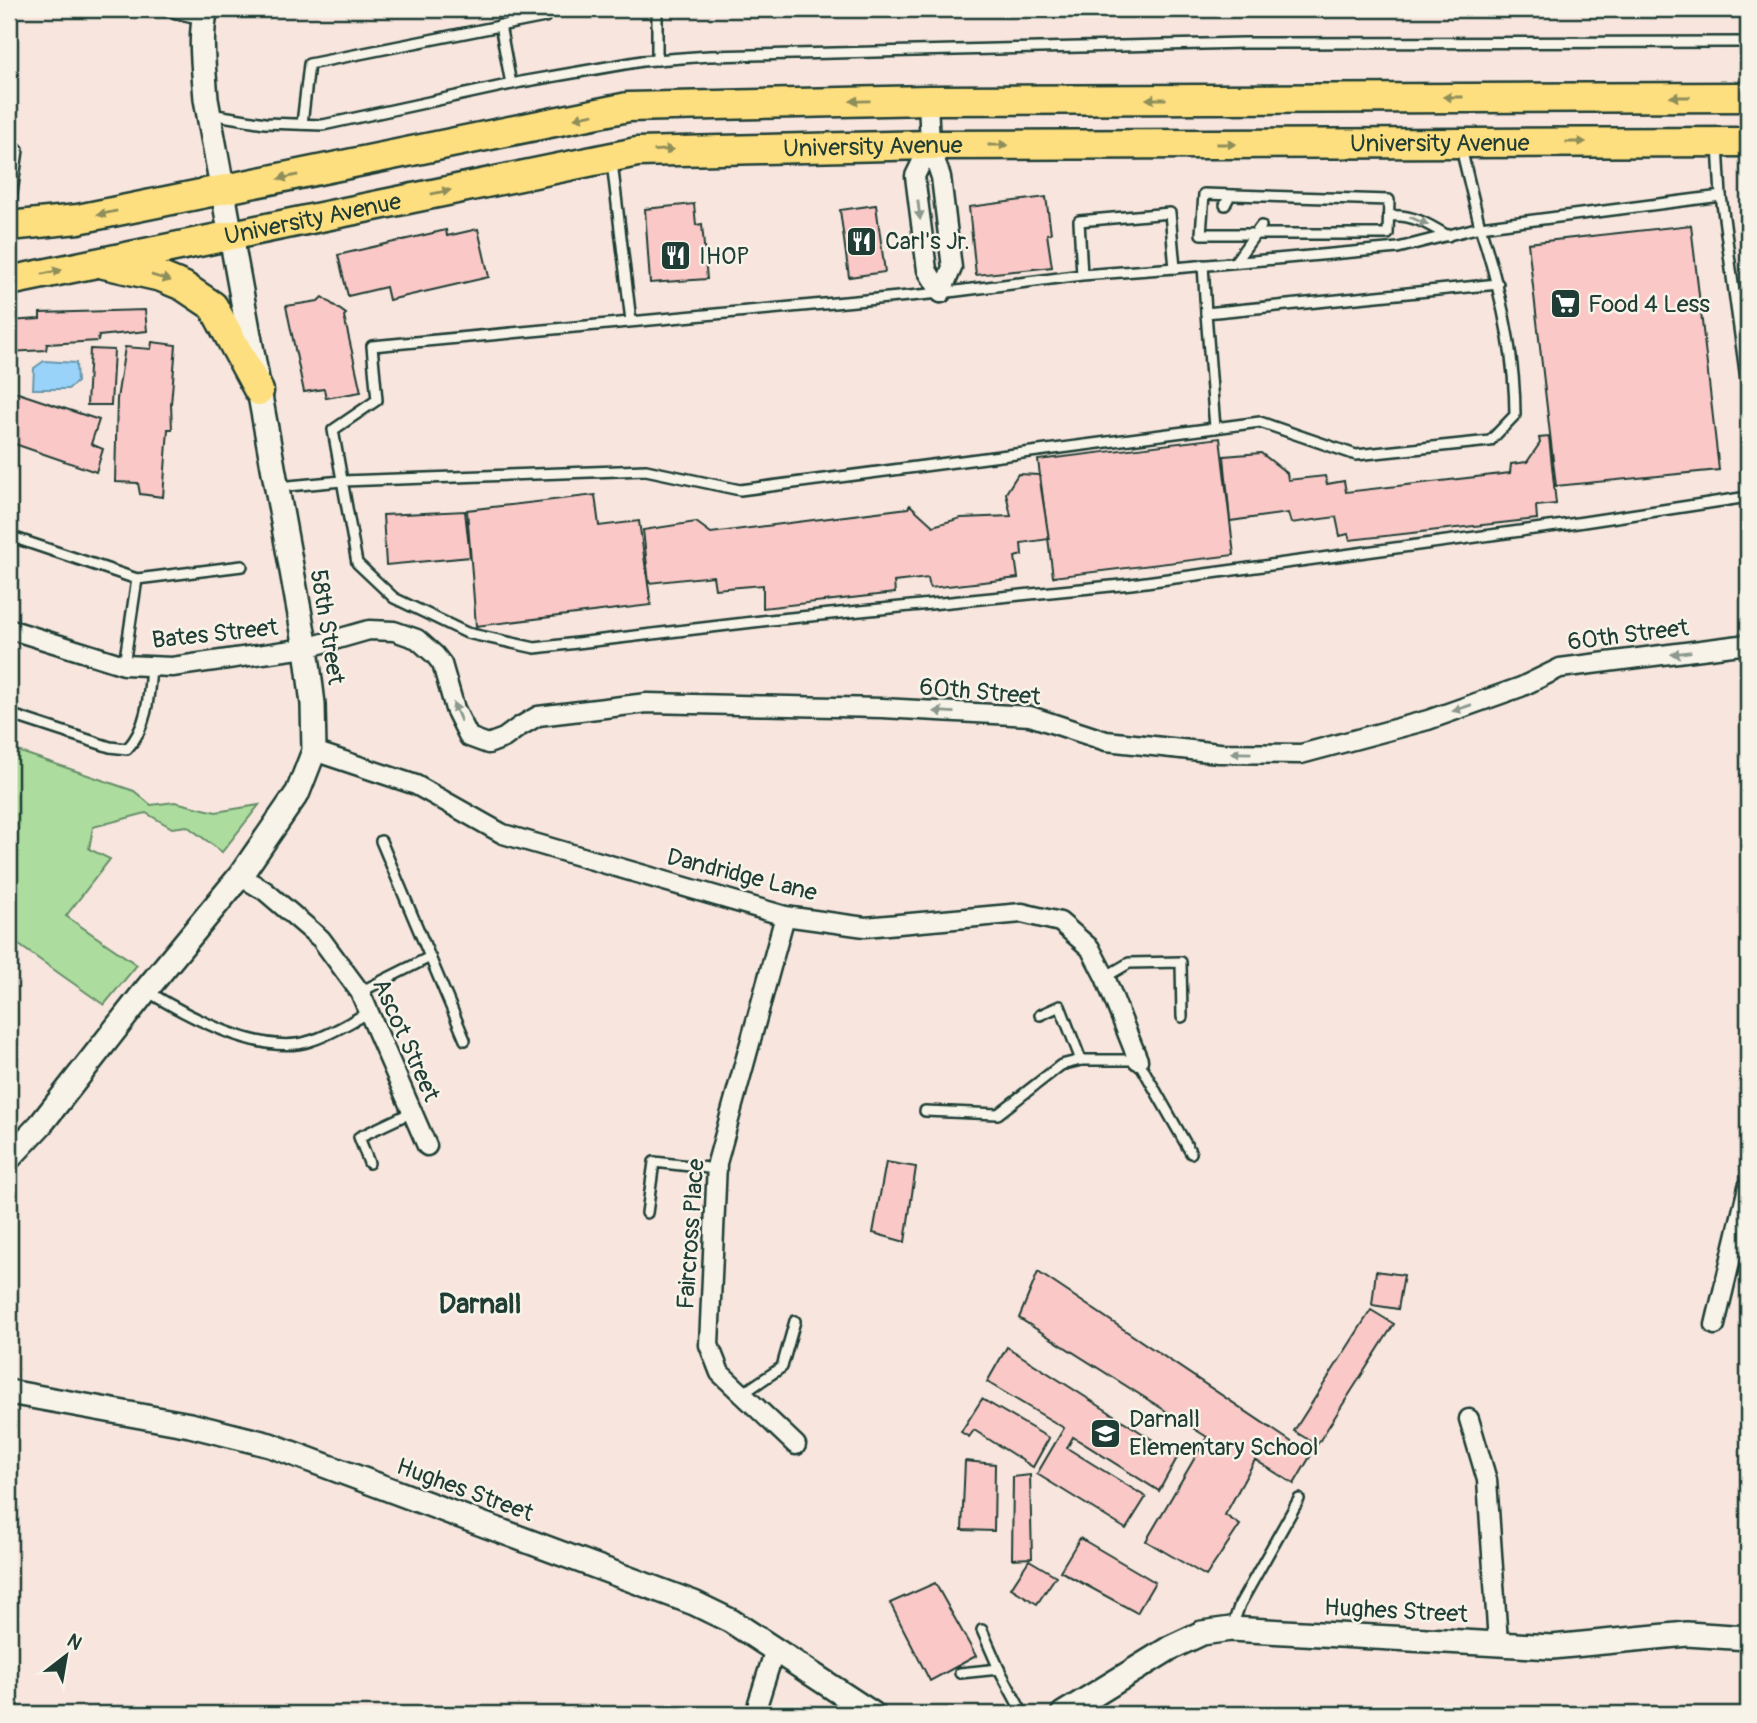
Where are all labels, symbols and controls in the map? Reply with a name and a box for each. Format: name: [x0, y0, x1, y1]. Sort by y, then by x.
one-way arrow: [1441, 91, 1463, 103]
one-way arrow: [1669, 91, 1691, 103]
one-way arrow: [1145, 93, 1167, 105]
one-way arrow: [848, 95, 870, 107]
one-way arrow: [573, 110, 595, 121]
street label: University Avenue: [1350, 128, 1530, 158]
street label: University Avenue: [783, 130, 963, 163]
one-way arrow: [1565, 136, 1587, 148]
one-way arrow: [1215, 138, 1237, 150]
one-way arrow: [987, 139, 1009, 151]
one-way arrow: [653, 145, 675, 156]
one-way arrow: [277, 172, 299, 183]
street label: University Avenue: [222, 186, 404, 251]
one-way arrow: [430, 187, 452, 198]
one-way arrow: [914, 199, 925, 221]
one-way arrow: [96, 208, 118, 219]
one-way arrow: [1409, 216, 1430, 227]
restaurant icon: Carl's Jr.: [845, 224, 879, 258]
place label: Carl's Jr.: [885, 227, 970, 256]
restaurant icon: IHOP: [659, 239, 693, 273]
place label: IHOP: [699, 242, 749, 271]
one-way arrow: [41, 267, 63, 278]
one-way arrow: [150, 273, 171, 284]
supermarket icon: Food 4 Less: [1548, 287, 1582, 321]
place label: Food 4 Less: [1588, 290, 1710, 319]
street label: 58th Street: [304, 567, 350, 687]
street label: Bates Street: [151, 613, 280, 655]
street label: 60th Street: [1566, 613, 1690, 657]
one-way arrow: [1669, 647, 1691, 658]
street label: 60th Street: [918, 672, 1042, 712]
one-way arrow: [451, 702, 463, 722]
one-way arrow: [1451, 703, 1472, 714]
one-way arrow: [933, 706, 955, 717]
one-way arrow: [1230, 747, 1252, 759]
street label: Dandridge Lane: [664, 842, 820, 908]
street label: Ascot Street: [366, 974, 446, 1106]
street label: Faircross Place: [671, 1158, 711, 1310]
district label: Darnall: [439, 1287, 521, 1322]
place label: Darnall Elementary School: [1129, 1405, 1319, 1462]
school or university icon: Darnall Elementary School: [1089, 1416, 1123, 1450]
street label: Hughes Street: [393, 1452, 538, 1528]
street label: Hughes Street: [1323, 1593, 1469, 1629]
north arrow: [32, 1622, 102, 1692]
text: N: [63, 1629, 86, 1656]

